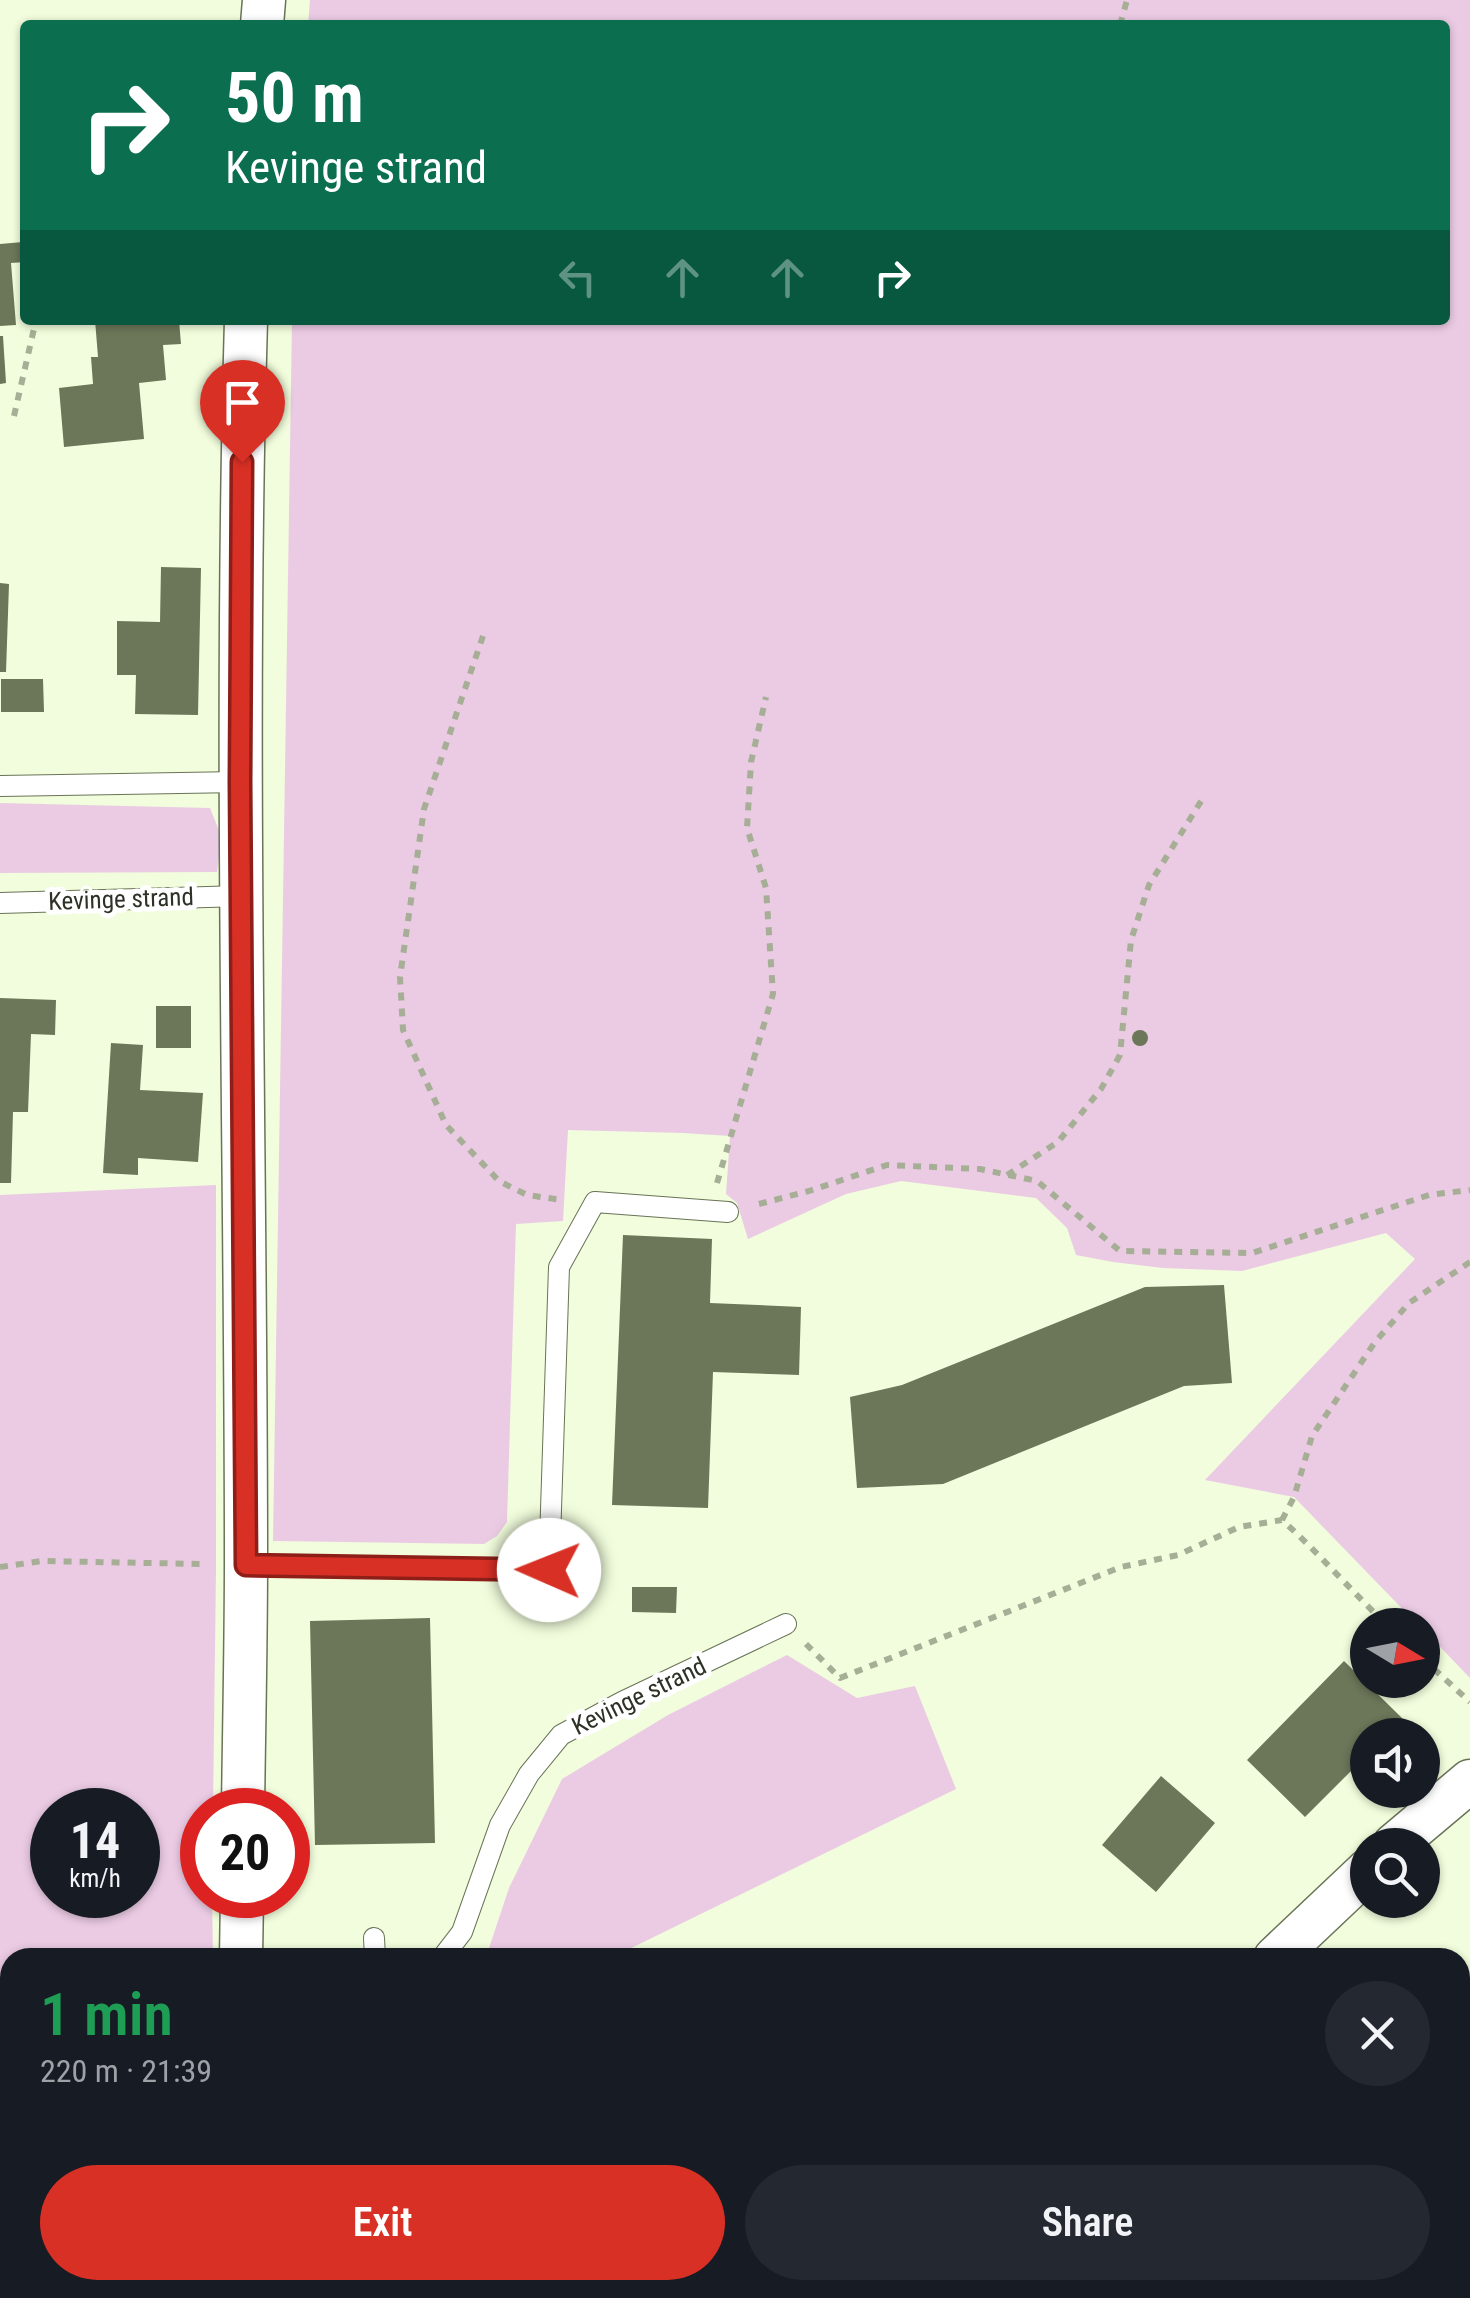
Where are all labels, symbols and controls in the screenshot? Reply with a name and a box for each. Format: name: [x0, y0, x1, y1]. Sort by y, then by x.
text: 50 m: [225, 57, 364, 139]
icon: right: [60, 60, 190, 190]
text: Kevinge strand: [225, 141, 487, 194]
icon: left: [550, 250, 605, 305]
icon: ahead: [655, 250, 710, 305]
icon: ahead: [760, 250, 815, 305]
icon: right: [865, 250, 920, 305]
pin: [200, 360, 285, 463]
icon: arrive: [215, 375, 270, 430]
street label: Kevinge strand: [48, 882, 194, 916]
position arrow: [497, 1518, 601, 1622]
north arrow: [1350, 1608, 1440, 1698]
map controls: [1350, 1608, 1440, 1918]
street label: Kevinge strand: [567, 1651, 711, 1741]
button: sound: [1350, 1718, 1440, 1808]
speed limit sign: 20: [180, 1788, 310, 1918]
text: 14: [70, 1812, 120, 1870]
button: search: [1350, 1828, 1440, 1918]
text: km/h: [69, 1864, 121, 1893]
text: 1 min: [40, 1979, 173, 2050]
button: close: [1325, 1981, 1430, 2086]
text: 220 m · 21:39: [40, 2052, 212, 2090]
button: Exit: [40, 2165, 725, 2280]
button: Share: [745, 2165, 1430, 2280]

